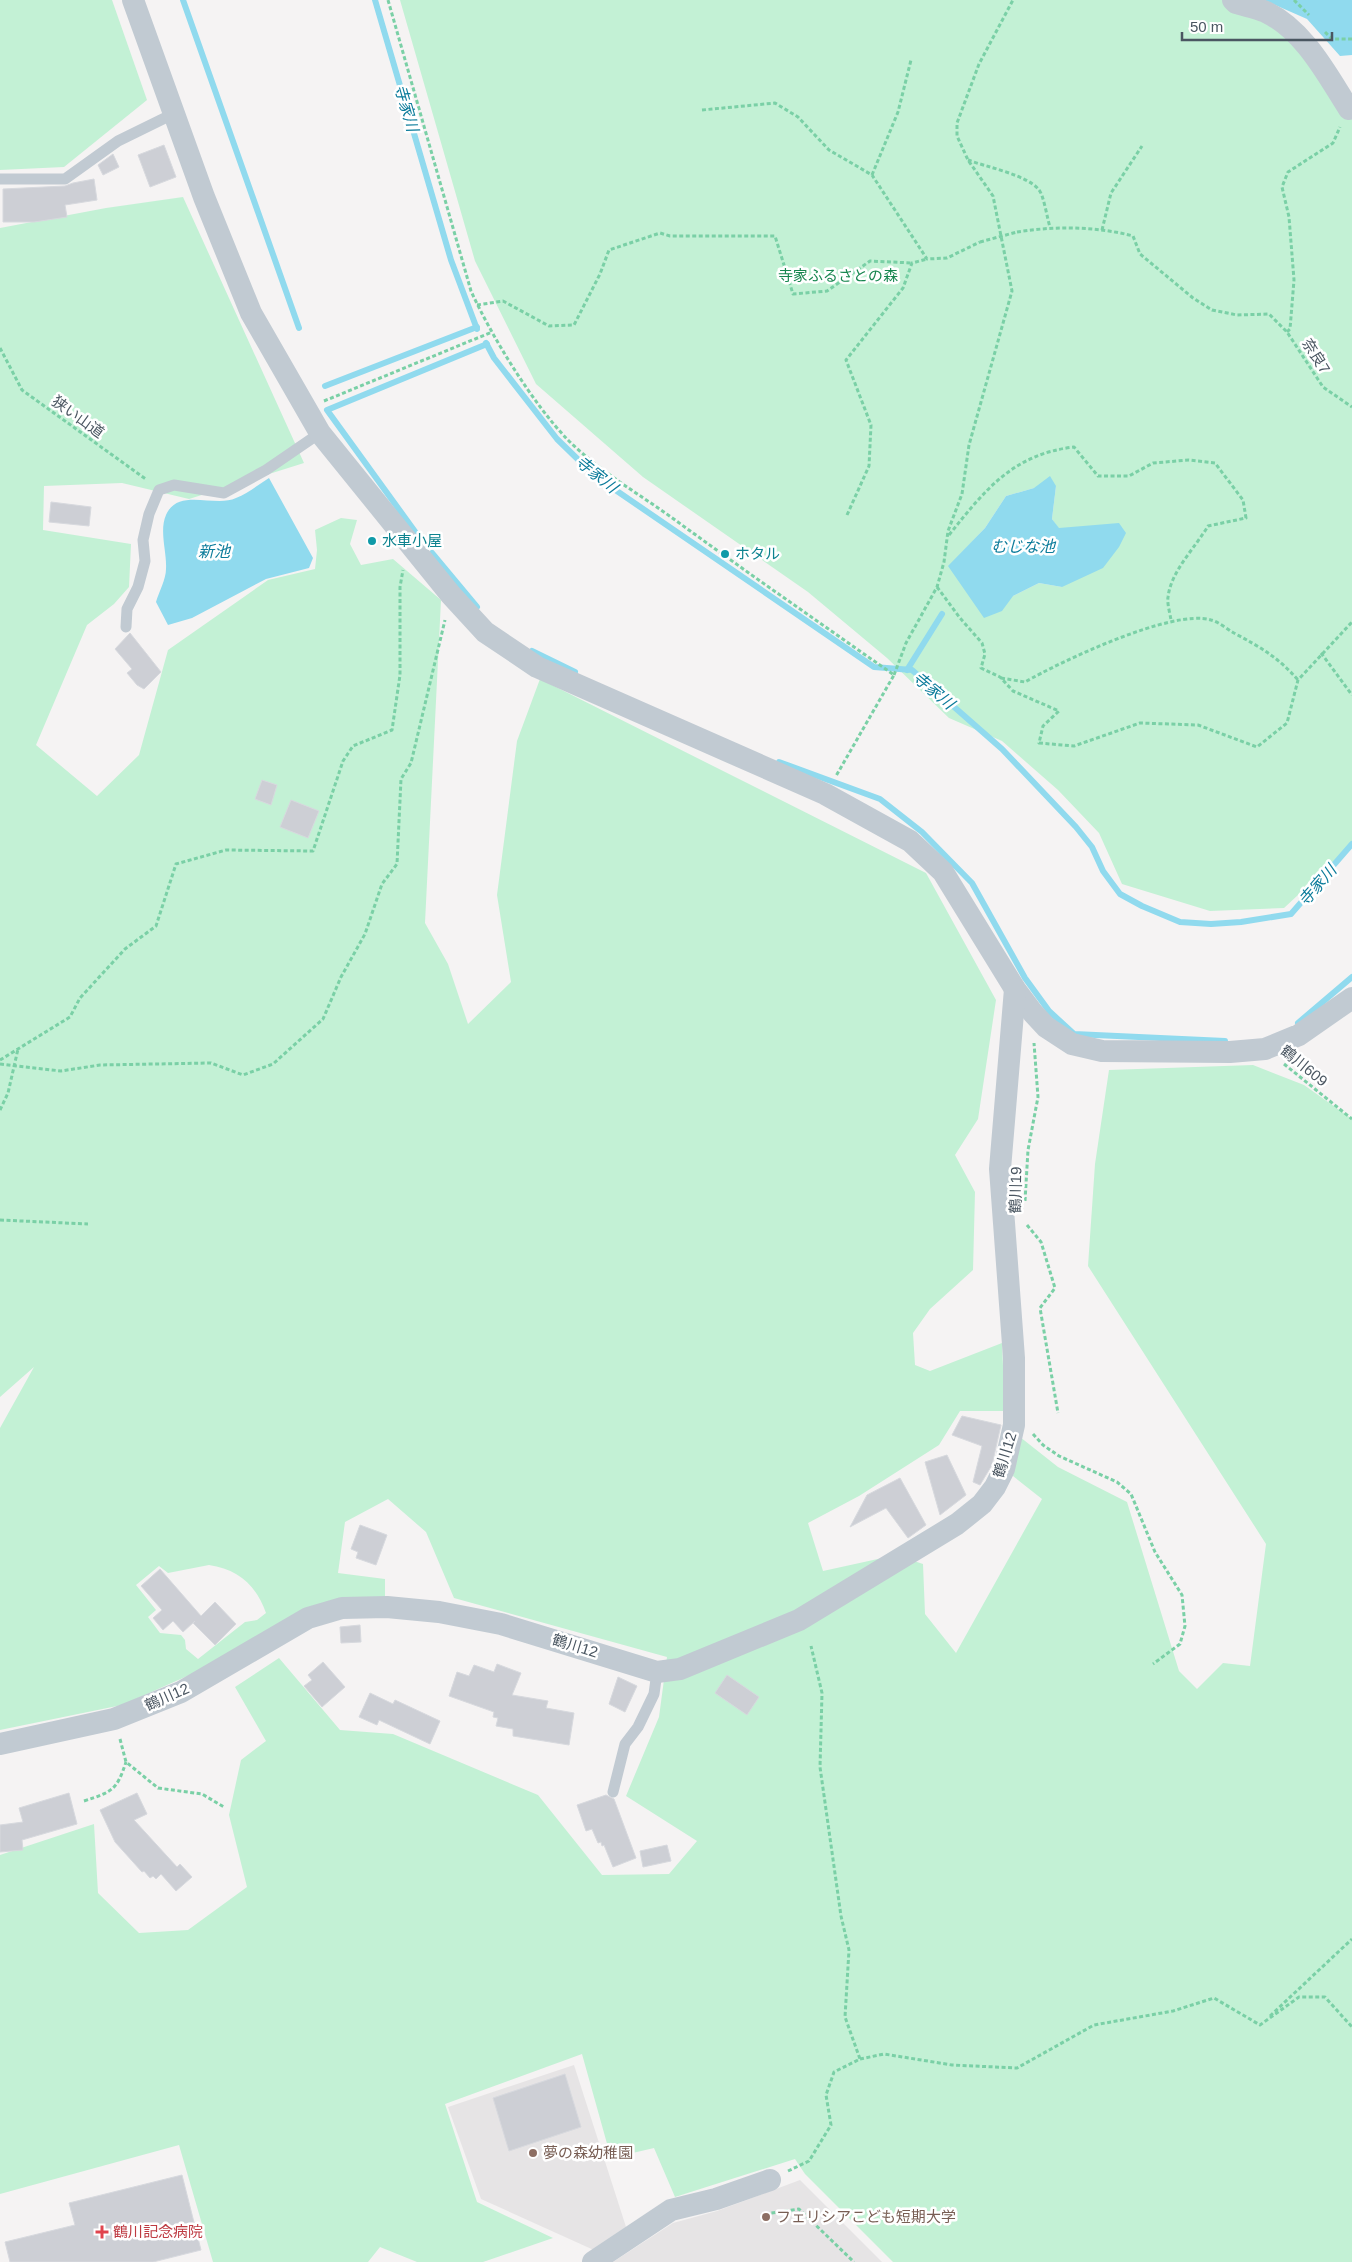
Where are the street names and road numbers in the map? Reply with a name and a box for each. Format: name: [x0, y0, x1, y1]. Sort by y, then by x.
street label: 奈良7: [1299, 335, 1334, 376]
street label: 狭い山道: [49, 392, 108, 441]
street label: 鶴川609: [1278, 1042, 1331, 1090]
street label: 鶴川19: [1007, 1167, 1024, 1213]
street label: 鶴川12: [990, 1430, 1019, 1480]
street label: 鶴川12: [550, 1631, 600, 1660]
street label: 鶴川12: [142, 1679, 192, 1714]

